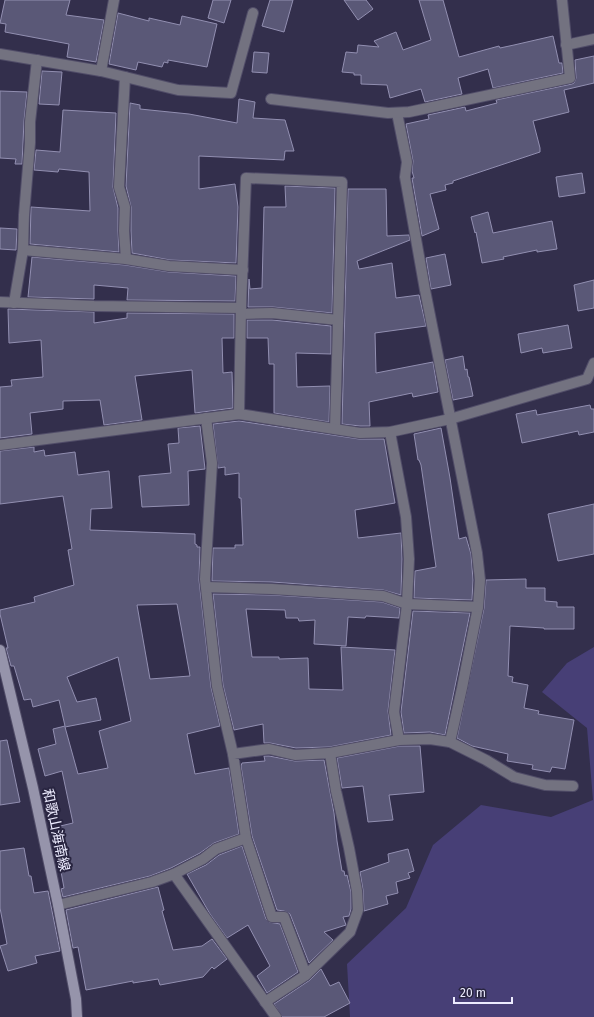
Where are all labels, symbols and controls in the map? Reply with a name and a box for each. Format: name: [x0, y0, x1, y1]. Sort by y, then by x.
street label: 和歌山海南線: [39, 787, 73, 873]
scale bar: [454, 979, 512, 1005]
text: 20 m: [460, 986, 486, 1000]

